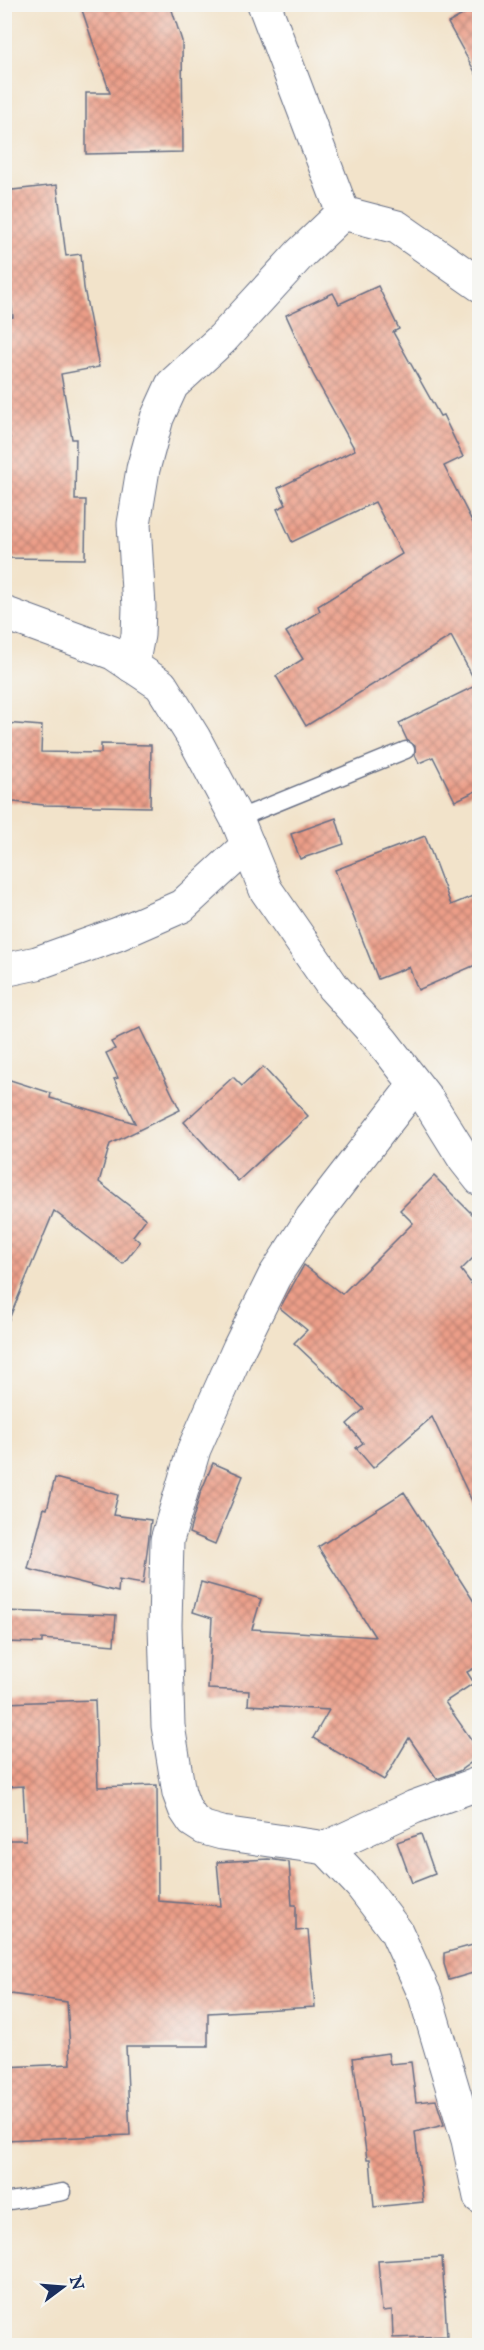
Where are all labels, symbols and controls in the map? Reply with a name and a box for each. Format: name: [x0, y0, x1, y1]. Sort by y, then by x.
north arrow: [33, 2257, 93, 2317]
text: N: [64, 2273, 87, 2293]

